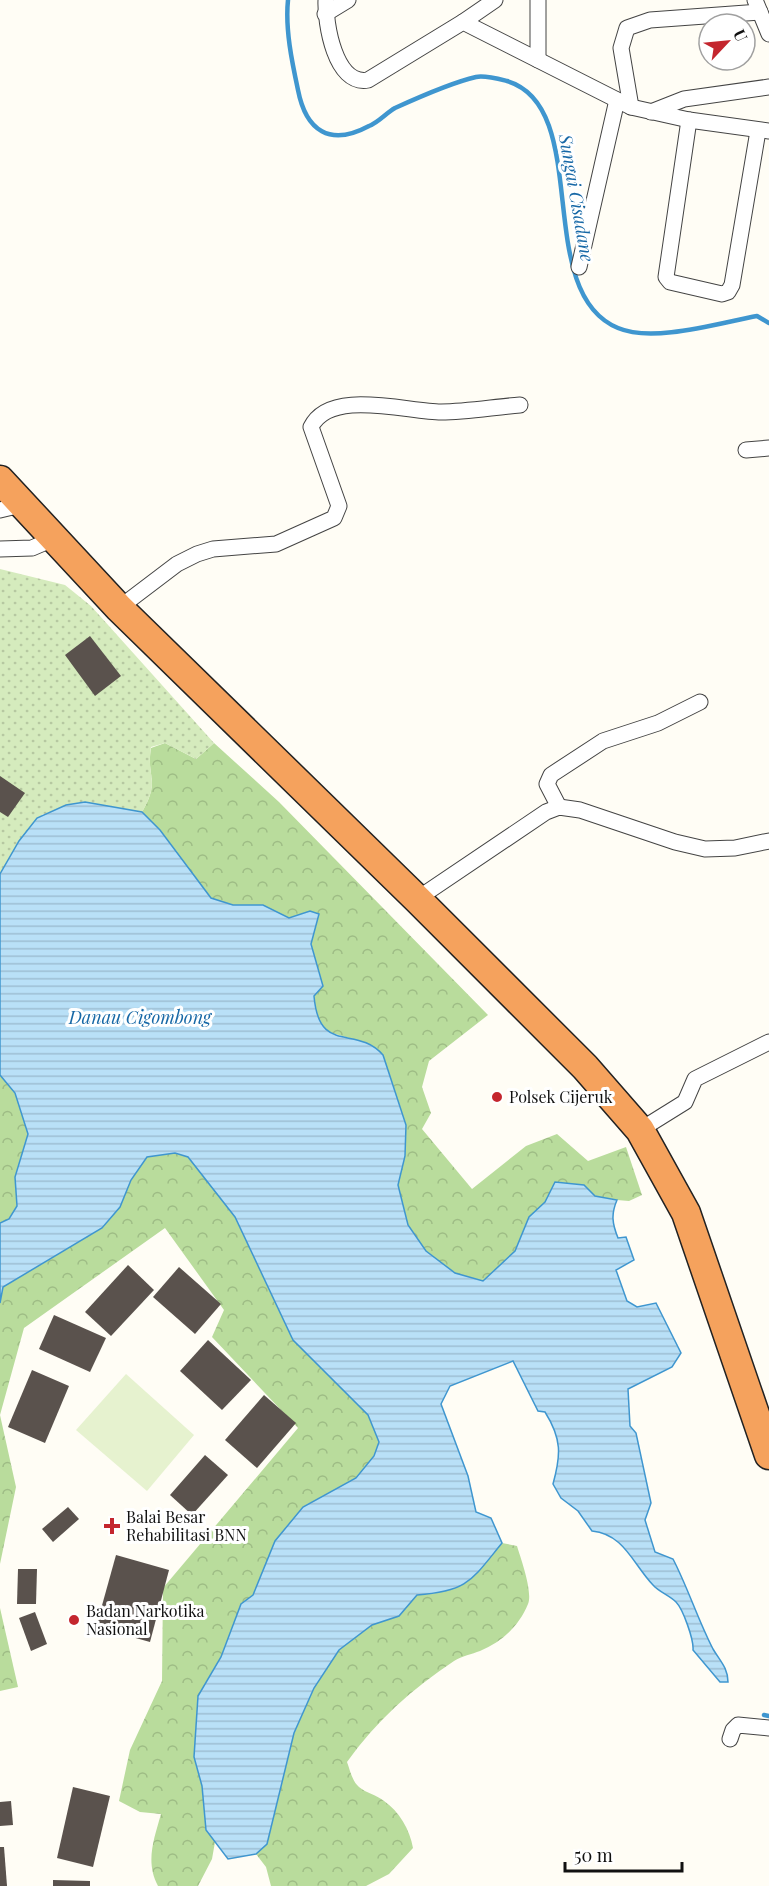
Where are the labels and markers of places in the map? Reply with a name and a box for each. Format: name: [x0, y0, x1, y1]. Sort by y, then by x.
place label: Polsek Cijeruk: [509, 1086, 613, 1107]
marker: Polsek Cijeruk: [490, 1090, 504, 1104]
place label: Balai Besar Rehabilitasi BNN: [126, 1506, 247, 1545]
marker: Balai Besar Rehabilitasi BNN: [103, 1517, 121, 1535]
place label: Badan Narkotika Nasional: [86, 1600, 205, 1639]
marker: Badan Narkotika Nasional: [67, 1613, 81, 1627]

